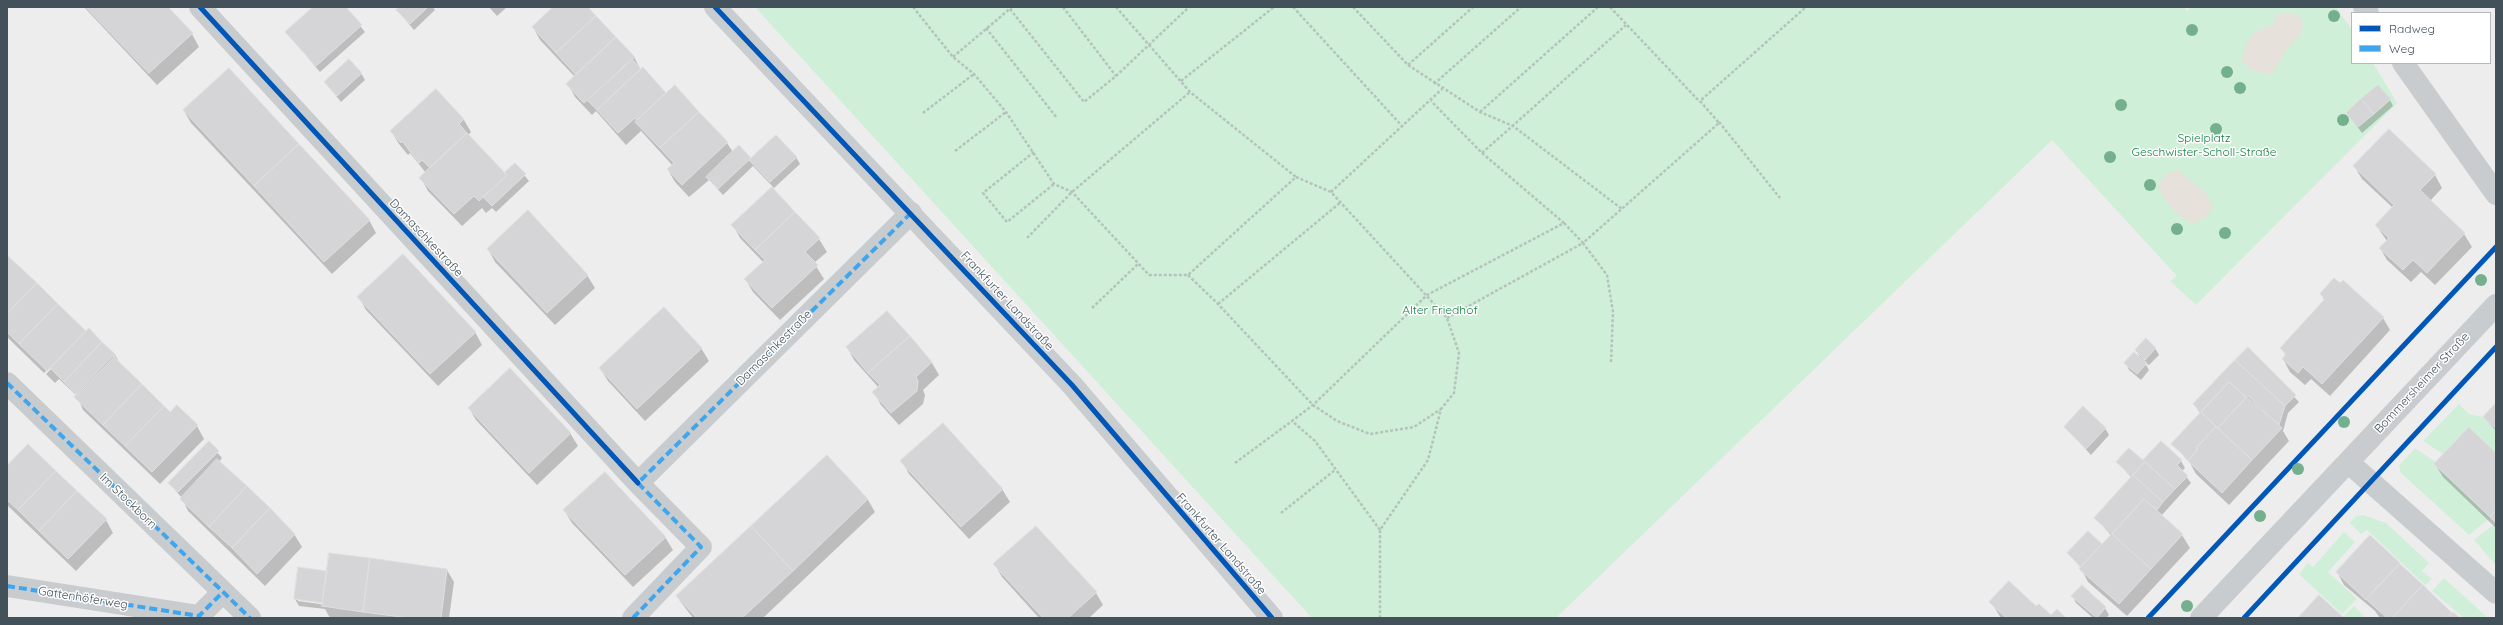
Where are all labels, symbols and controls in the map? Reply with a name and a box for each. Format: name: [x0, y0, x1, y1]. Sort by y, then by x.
legend: [2351, 12, 2491, 64]
text: Radweg: [2389, 21, 2435, 36]
text: Weg: [2389, 41, 2415, 56]
park label: Spielplatz Geschwister-Scholl-Straße: [2132, 131, 2276, 159]
street label: Damaschkestraße: [386, 196, 466, 280]
street label: Frankfurter Landstraße: [958, 249, 1056, 353]
park label: Alter Friedhof: [1402, 303, 1478, 317]
street label: Damaschkestraße: [733, 307, 815, 389]
street label: Bommersheimer Straße: [2372, 330, 2472, 436]
street label: Im Stockborn: [96, 470, 160, 532]
street label: Frankfurter Landstraße: [1173, 490, 1269, 598]
street label: Gattenhöferweg: [37, 584, 129, 612]

